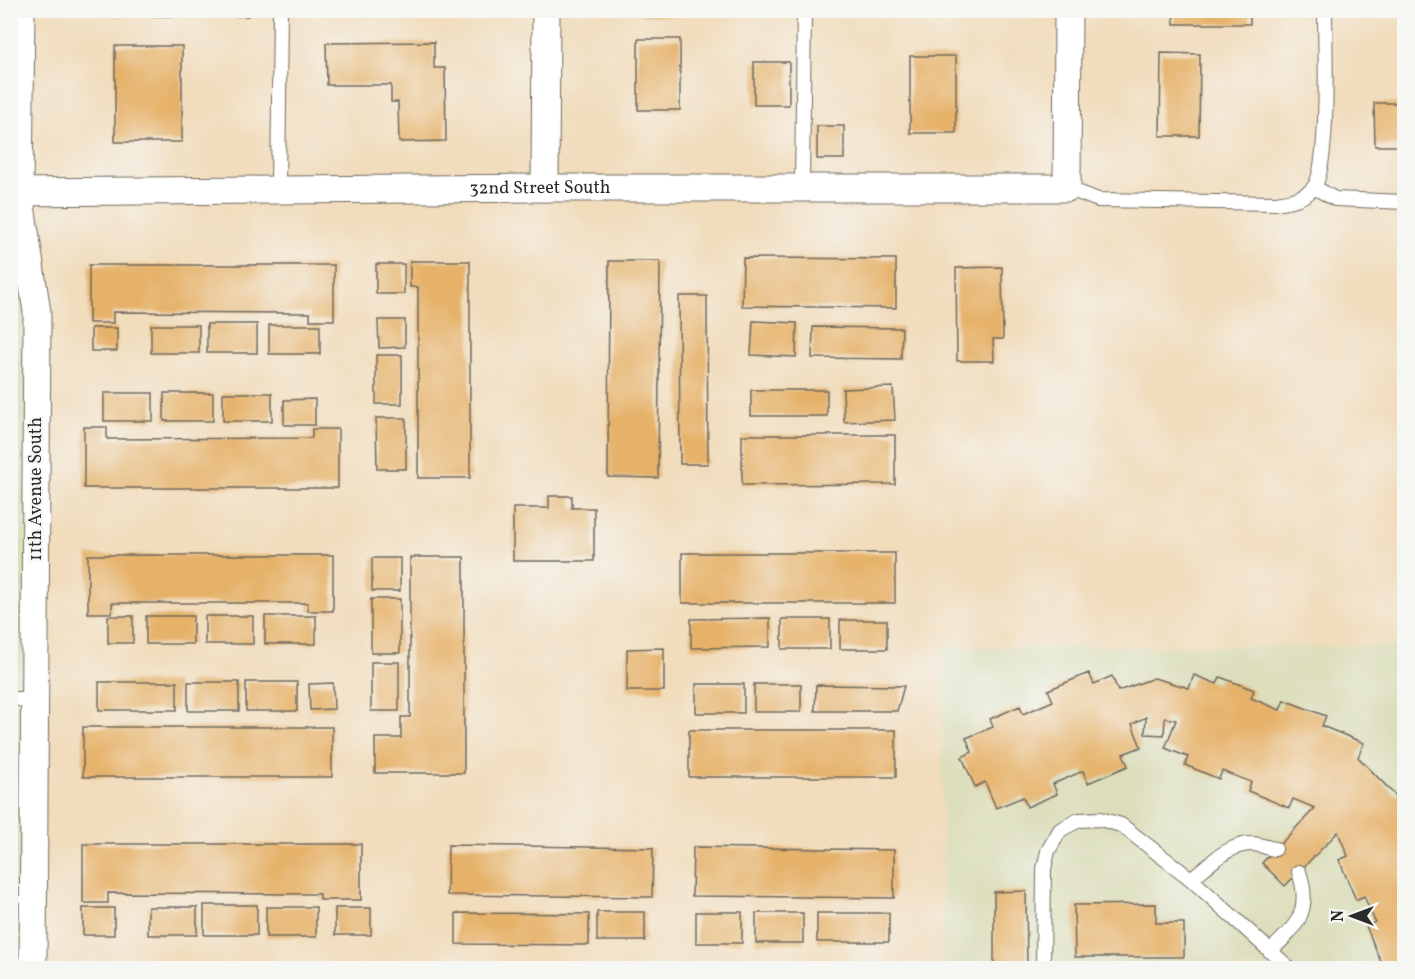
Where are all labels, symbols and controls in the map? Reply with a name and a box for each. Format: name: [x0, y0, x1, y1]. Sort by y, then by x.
street label: 32nd Street South: [469, 175, 611, 201]
street label: 11th Avenue South: [24, 417, 49, 561]
north arrow: [1322, 886, 1382, 946]
text: N: [1328, 910, 1350, 922]

